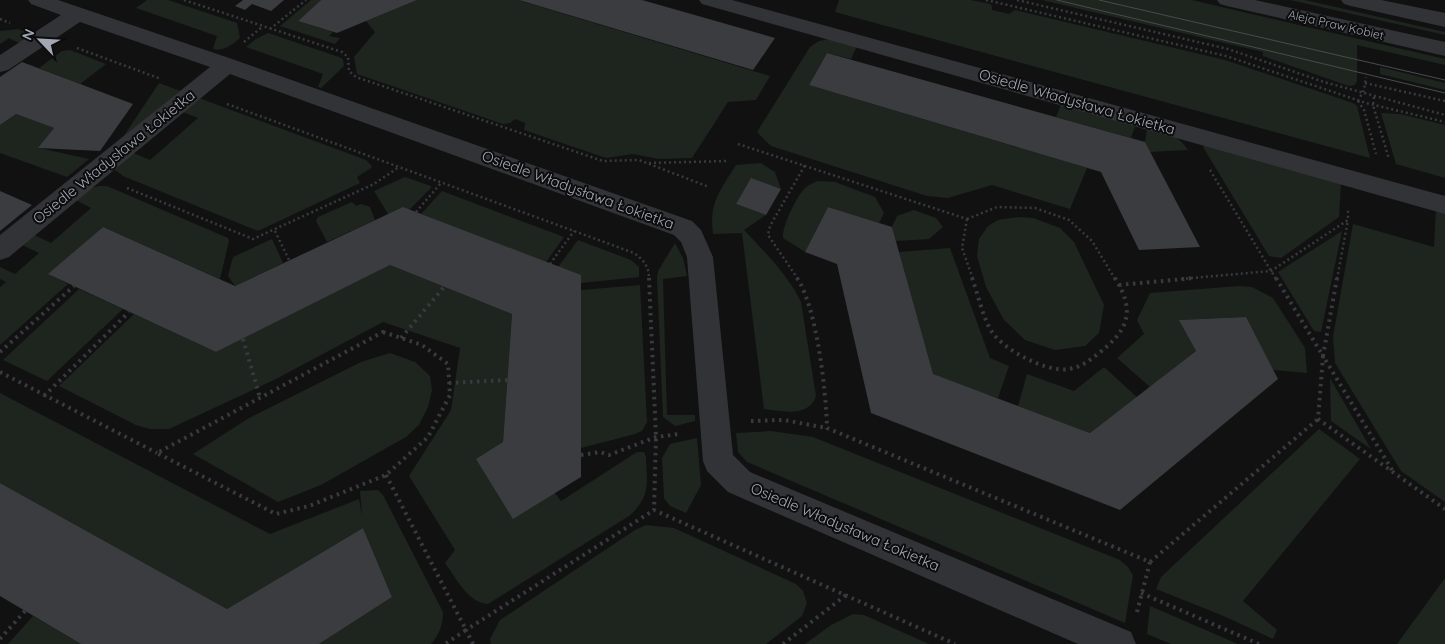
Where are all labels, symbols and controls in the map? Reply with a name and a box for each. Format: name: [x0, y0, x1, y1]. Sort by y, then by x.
street label: Aleja Praw Kobiet: [1287, 6, 1385, 43]
north arrow: [15, 15, 65, 65]
text: N: [18, 26, 39, 43]
street label: Osiedle Władysława Łokietka: [977, 64, 1177, 139]
street label: Osiedle Władysława Łokietka: [29, 85, 199, 228]
street label: Osiedle Władysława Łokietka: [479, 146, 677, 233]
street label: Osiedle Władysława Łokietka: [748, 478, 942, 575]

